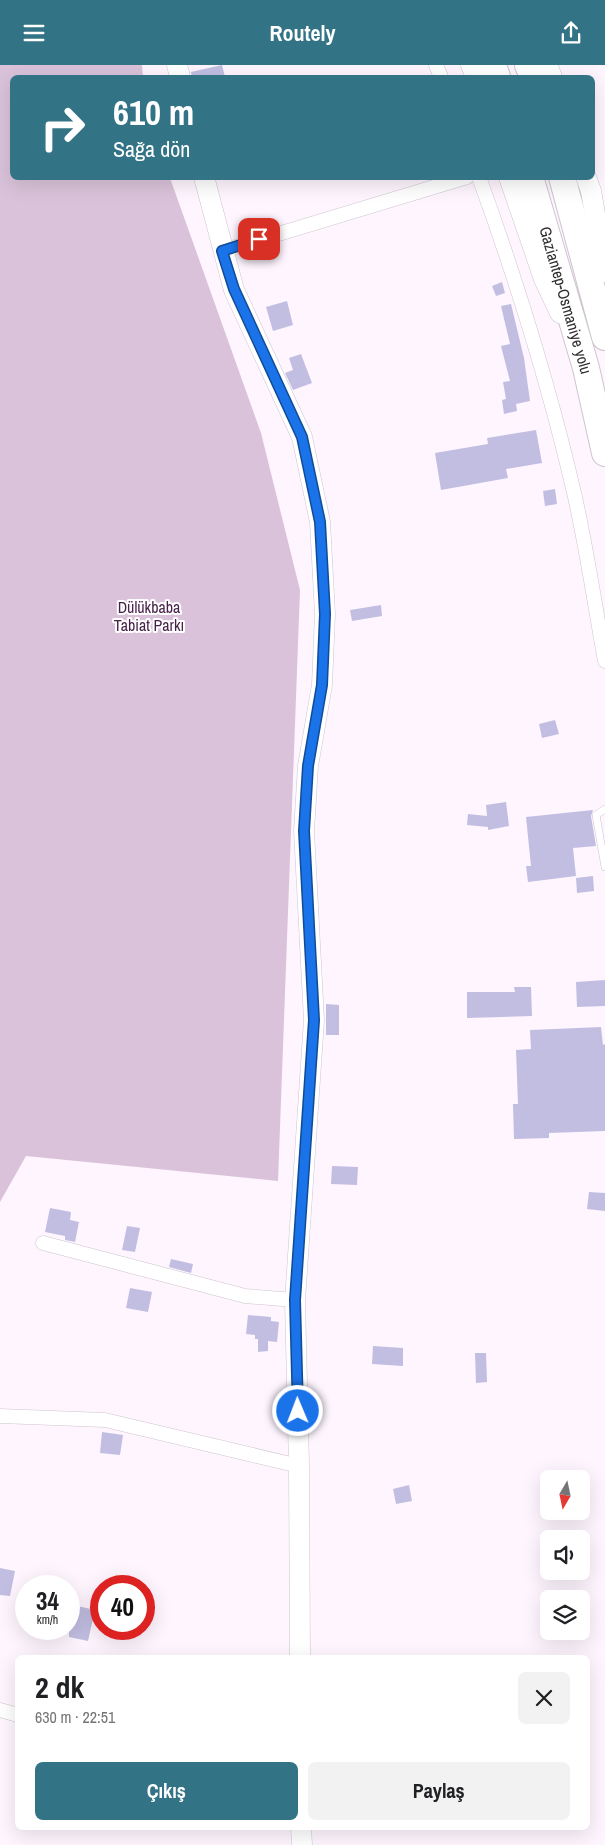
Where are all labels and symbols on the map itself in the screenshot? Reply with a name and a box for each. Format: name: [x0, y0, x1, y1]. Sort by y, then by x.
pin: [238, 218, 280, 260]
street label: Gaziantep-Osmaniye yolu: [534, 224, 598, 376]
park label: Dülükbaba Tabiat Parkı: [114, 596, 184, 636]
position arrow: [271, 1384, 323, 1436]
north arrow: [540, 1470, 590, 1520]
speed limit sign: 40: [90, 1575, 155, 1640]

